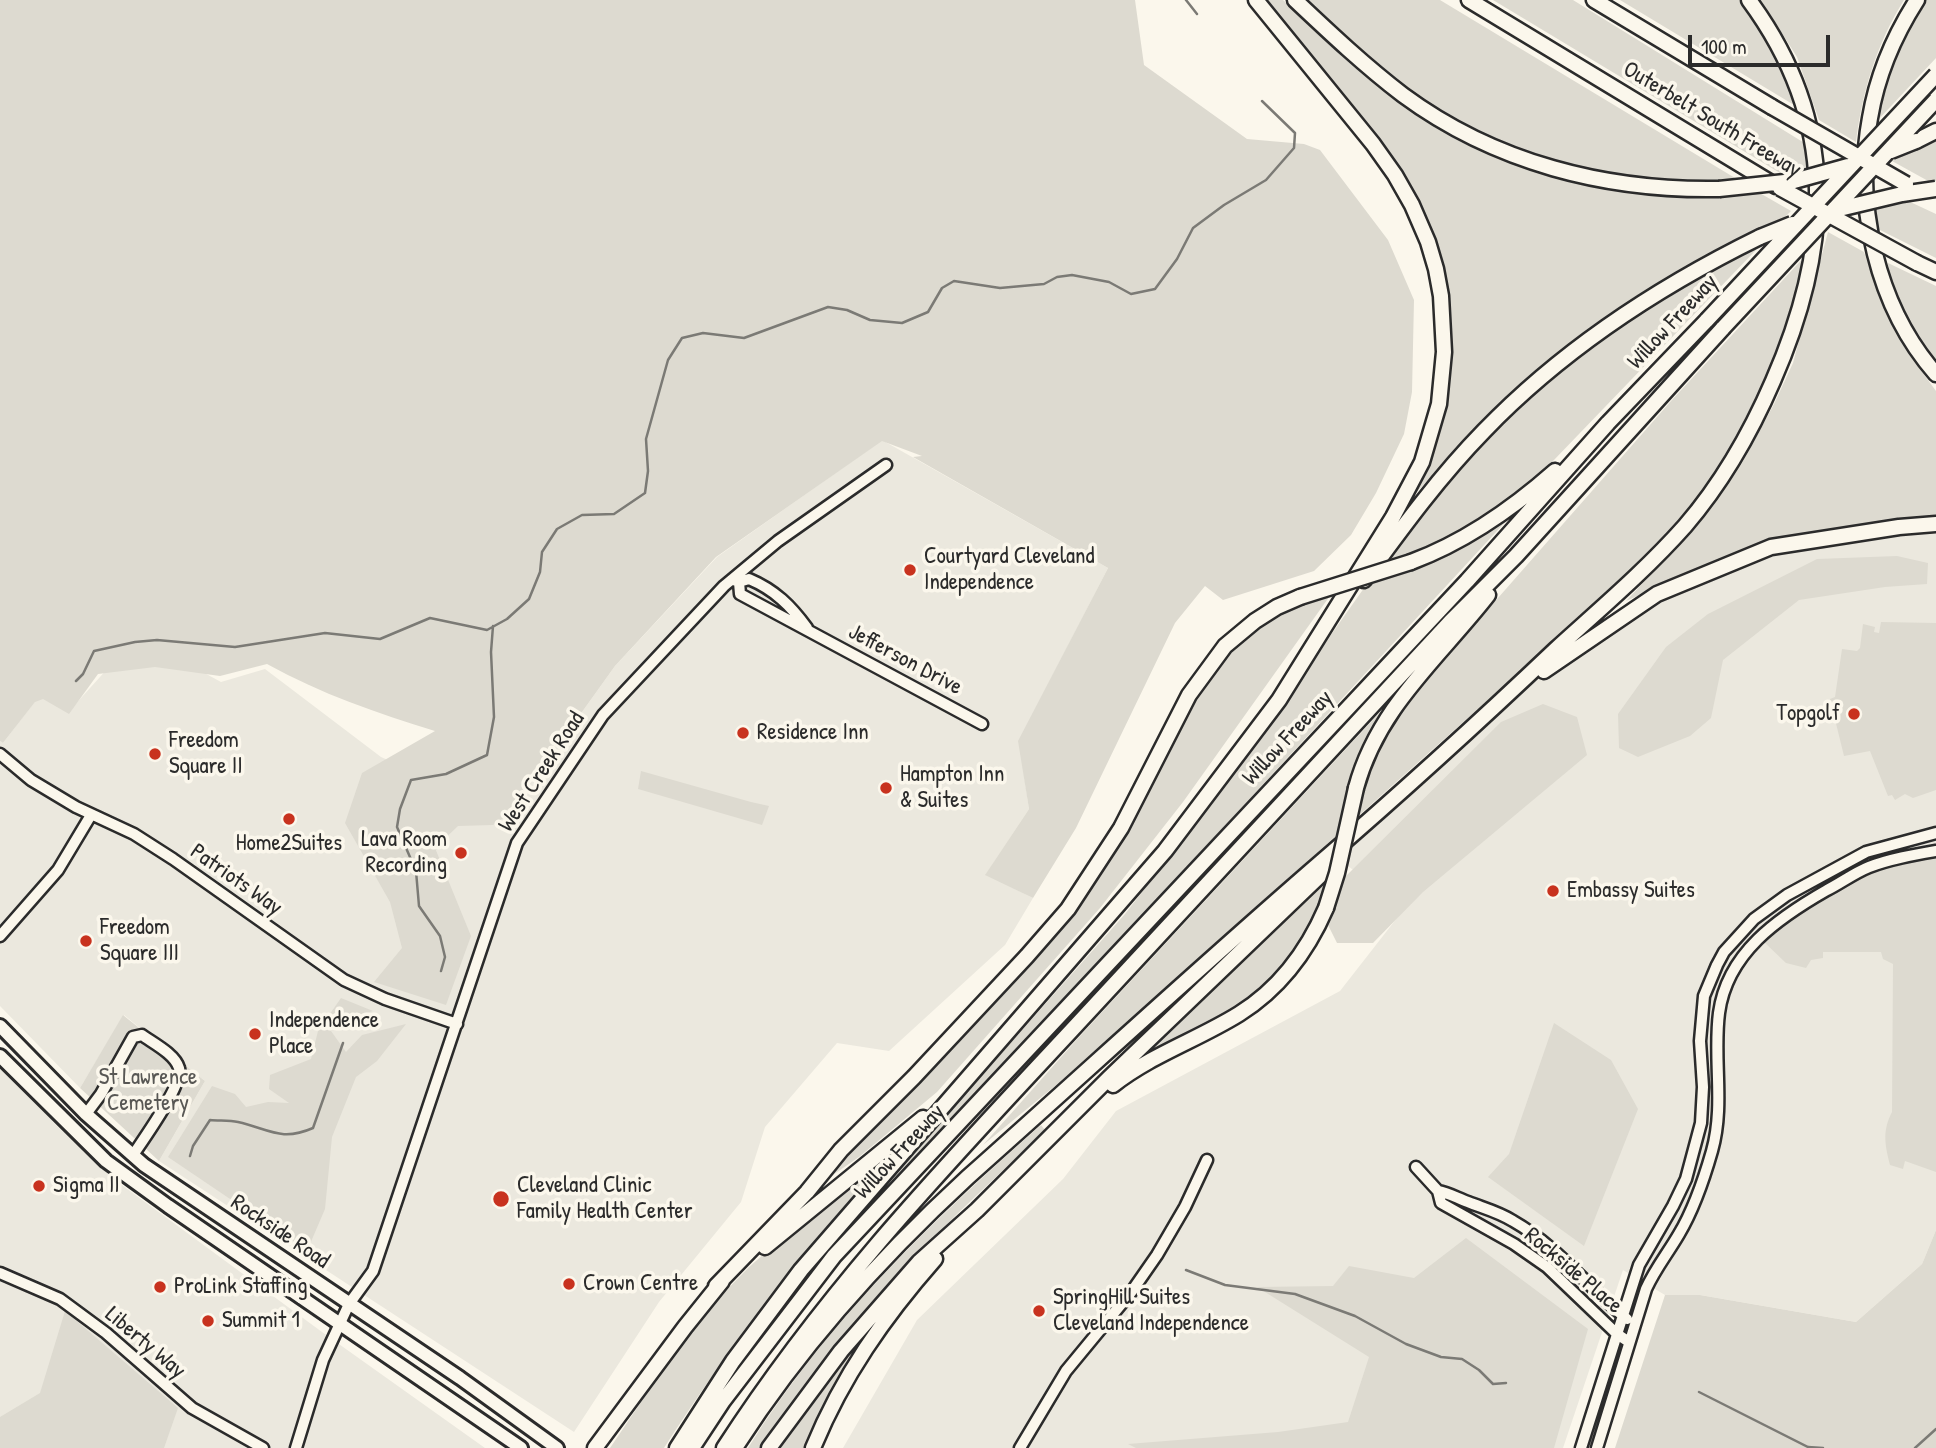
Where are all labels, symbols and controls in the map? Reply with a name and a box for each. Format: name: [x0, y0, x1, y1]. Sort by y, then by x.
scale bar: [1691, 21, 1833, 65]
text: 100 m: [1701, 32, 1747, 61]
street label: Outerbelt South Freeway: [1618, 56, 1806, 184]
street label: Willow Freeway: [1622, 269, 1724, 375]
place label: Courtyard Cleveland Independence: [924, 543, 1094, 597]
marker: Courtyard Cleveland Independence: [902, 562, 918, 578]
street label: Jefferson Drive: [843, 619, 967, 701]
street label: Willow Freeway: [1237, 685, 1339, 791]
place label: Topgolf: [1776, 700, 1840, 728]
marker: Topgolf: [1846, 706, 1862, 722]
street label: West Creek Road: [493, 707, 591, 837]
place label: Residence Inn: [757, 719, 869, 747]
marker: Residence Inn: [735, 725, 751, 741]
place label: Freedom Square II: [169, 727, 243, 781]
marker: Freedom Square II: [147, 746, 163, 762]
place label: Hampton Inn & Suites: [900, 761, 1004, 815]
marker: Hampton Inn & Suites: [878, 780, 894, 796]
marker: Home2Suites: [281, 811, 297, 827]
place label: Lava Room Recording: [361, 826, 447, 880]
place label: Home2Suites: [236, 830, 342, 858]
street label: Patriots Way: [185, 838, 287, 922]
marker: Lava Room Recording: [453, 845, 469, 861]
place label: Embassy Suites: [1567, 877, 1695, 905]
marker: Embassy Suites: [1545, 883, 1561, 899]
place label: Freedom Square III: [100, 914, 179, 968]
marker: Freedom Square III: [78, 933, 94, 949]
place label: Independence Place: [269, 1007, 379, 1061]
marker: Independence Place: [247, 1026, 263, 1042]
park label: St Lawrence Cemetery: [99, 1064, 197, 1118]
street label: Willow Freeway: [849, 1099, 951, 1205]
place label: Sigma II: [53, 1172, 120, 1200]
place label: Cleveland Clinic Family Health Center: [517, 1172, 693, 1226]
marker: Sigma II: [31, 1178, 47, 1194]
street label: Rockside Road: [225, 1189, 335, 1275]
marker: Cleveland Clinic Family Health Center: [491, 1189, 511, 1209]
street label: Rockside Place: [1518, 1222, 1628, 1320]
place label: Crown Centre: [583, 1270, 698, 1298]
place label: ProLink Staffing: [174, 1273, 307, 1301]
marker: Crown Centre: [561, 1276, 577, 1292]
marker: ProLink Staffing: [152, 1279, 168, 1295]
place label: SpringHill Suites Cleveland Independence: [1053, 1284, 1249, 1338]
street label: Liberty Way: [99, 1301, 191, 1385]
marker: SpringHill Suites Cleveland Independence: [1031, 1303, 1047, 1319]
place label: Summit 1: [222, 1307, 300, 1335]
marker: Summit 1: [200, 1313, 216, 1329]

